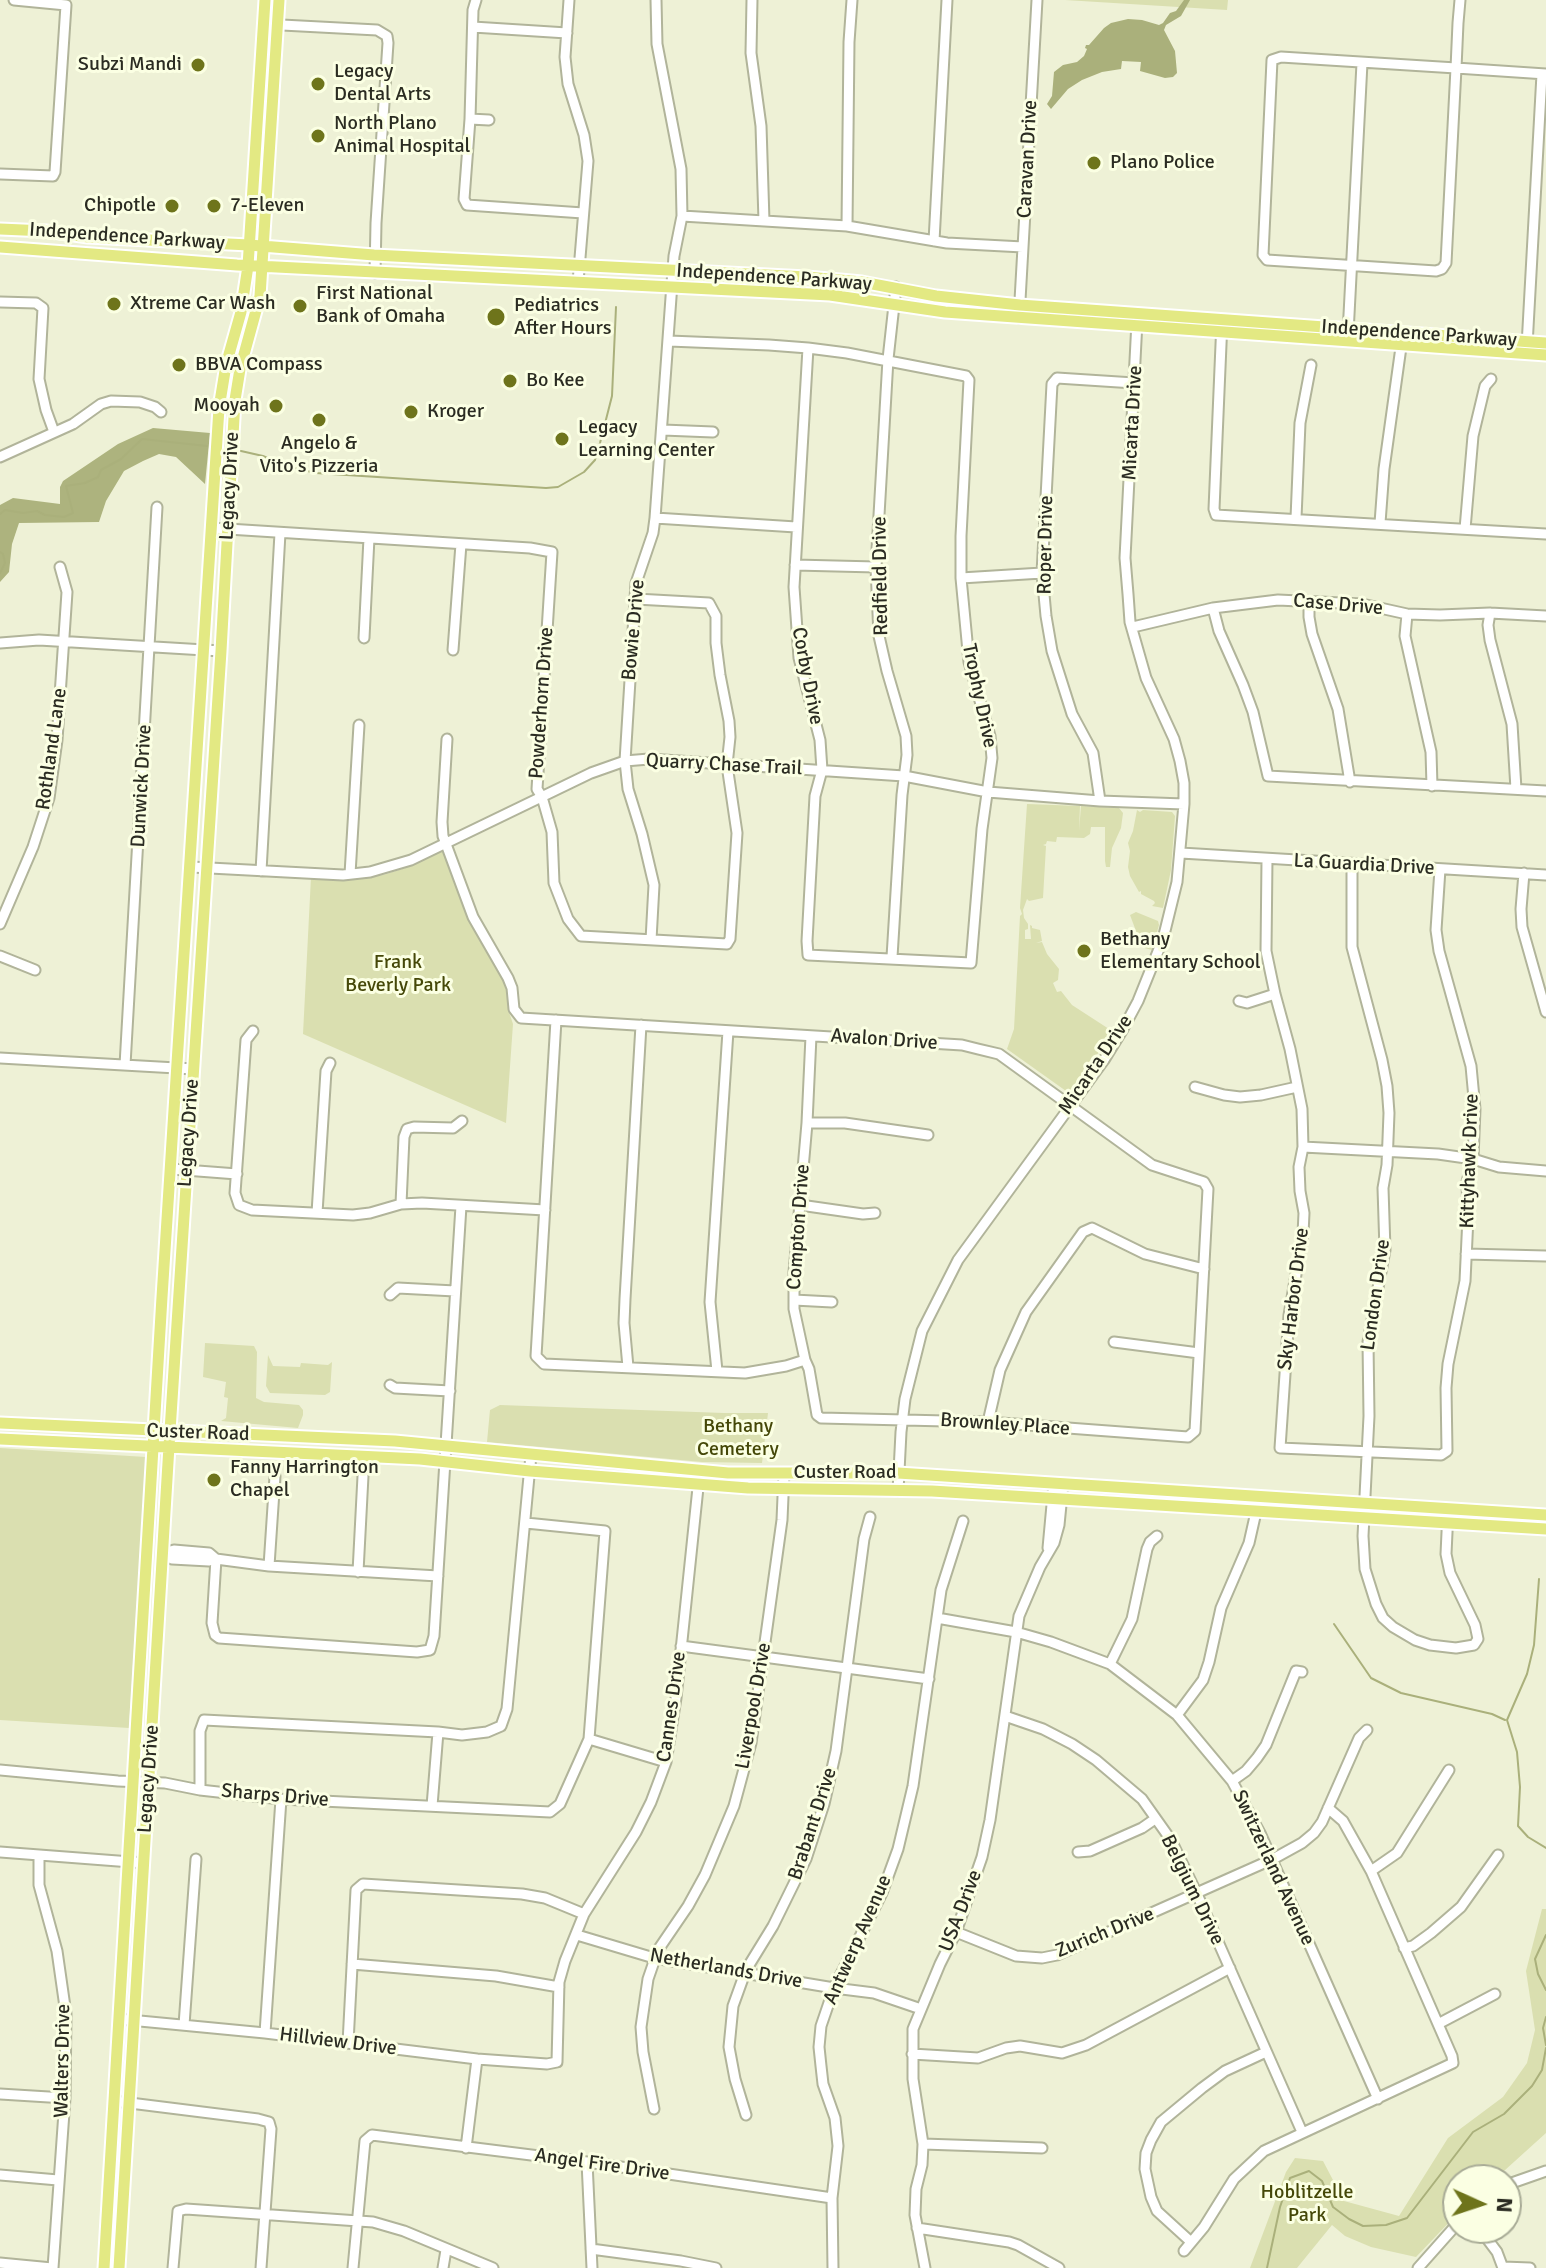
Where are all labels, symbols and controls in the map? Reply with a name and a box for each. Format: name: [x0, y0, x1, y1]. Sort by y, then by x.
place label: Subzi Mandi: [78, 53, 182, 77]
marker: Subzi Mandi: [189, 56, 207, 74]
place label: Legacy Dental Arts: [334, 60, 431, 107]
marker: Legacy Dental Arts: [309, 75, 327, 93]
street label: Caravan Drive: [1013, 99, 1043, 219]
place label: North Plano Animal Hospital: [334, 112, 470, 159]
marker: North Plano Animal Hospital: [309, 127, 327, 145]
place label: Plano Police: [1110, 151, 1215, 175]
marker: Plano Police: [1085, 154, 1103, 172]
place label: Chipotle: [84, 194, 156, 218]
place label: 7-Eleven: [230, 194, 304, 218]
marker: Chipotle: [163, 197, 181, 215]
marker: 7-Eleven: [205, 197, 223, 215]
street label: Independence Parkway: [28, 218, 226, 256]
street label: Independence Parkway: [675, 259, 873, 297]
place label: First National Bank of Omaha: [316, 282, 445, 329]
place label: Xtreme Car Wash: [130, 292, 276, 316]
place label: Pediatrics After Hours: [514, 294, 611, 341]
marker: Xtreme Car Wash: [105, 295, 123, 313]
marker: First National Bank of Omaha: [291, 297, 309, 315]
marker: Pediatrics After Hours: [485, 306, 507, 328]
street label: Independence Parkway: [1320, 315, 1518, 353]
place label: BBVA Compass: [195, 353, 323, 377]
marker: BBVA Compass: [170, 356, 188, 374]
street label: Micarta Drive: [1118, 365, 1148, 481]
place label: Bo Kee: [526, 369, 585, 393]
marker: Bo Kee: [501, 372, 519, 390]
place label: Mooyah: [193, 394, 260, 418]
marker: Mooyah: [267, 397, 285, 415]
place label: Kroger: [427, 400, 484, 424]
marker: Kroger: [402, 403, 420, 421]
marker: Angelo & Vito's Pizzeria: [310, 411, 328, 429]
place label: Legacy Learning Center: [578, 416, 715, 463]
marker: Legacy Learning Center: [553, 430, 571, 448]
street label: Legacy Drive: [215, 431, 245, 541]
place label: Angelo & Vito's Pizzeria: [260, 432, 378, 479]
street label: Roper Drive: [1033, 495, 1059, 595]
street label: Redfield Drive: [868, 516, 894, 636]
street label: Bowie Drive: [618, 578, 650, 682]
street label: Case Drive: [1292, 589, 1384, 621]
street label: Corby Drive: [786, 625, 828, 727]
street label: Powderhorn Drive: [525, 626, 559, 780]
street label: Trophy Drive: [956, 642, 1002, 750]
street label: Rothland Lane: [32, 686, 72, 812]
street label: Dunwick Drive: [127, 724, 157, 848]
street label: Quarry Chase Trail: [645, 749, 803, 781]
street label: La Guardia Drive: [1293, 849, 1435, 881]
place label: Bethany Elementary School: [1100, 928, 1261, 975]
marker: Bethany Elementary School: [1075, 942, 1093, 960]
park label: Frank Beverly Park: [345, 951, 451, 998]
street label: Micarta Drive: [1054, 1011, 1138, 1119]
street label: Avalon Drive: [830, 1024, 938, 1056]
street label: Legacy Drive: [173, 1078, 205, 1188]
street label: Kittyhawk Drive: [1456, 1093, 1484, 1229]
street label: Compton Drive: [783, 1163, 815, 1291]
street label: Sky Harbor Drive: [1273, 1226, 1315, 1372]
street label: London Drive: [1356, 1238, 1396, 1352]
street label: Brownley Place: [939, 1408, 1071, 1442]
park label: Bethany Cemetery: [697, 1415, 779, 1462]
street label: Custer Road: [146, 1419, 250, 1447]
place label: Fanny Harrington Chapel: [230, 1456, 379, 1503]
street label: Custer Road: [793, 1461, 897, 1485]
marker: Fanny Harrington Chapel: [205, 1471, 223, 1489]
street label: Liverpool Drive: [731, 1641, 777, 1771]
street label: Cannes Drive: [652, 1650, 692, 1764]
street label: Legacy Drive: [133, 1724, 165, 1834]
street label: Brabant Drive: [784, 1765, 842, 1883]
street label: Sharps Drive: [220, 1779, 330, 1813]
street label: Switzerland Avenue: [1226, 1787, 1320, 1949]
street label: Belgium Drive: [1155, 1831, 1229, 1949]
street label: USA Drive: [934, 1867, 988, 1955]
street label: Antwerp Avenue: [819, 1871, 897, 2009]
street label: Zurich Drive: [1052, 1902, 1158, 1964]
street label: Netherlands Drive: [648, 1944, 804, 1994]
street label: Walters Drive: [50, 2004, 76, 2118]
street label: Hillview Drive: [278, 2023, 398, 2061]
street label: Angel Fire Drive: [533, 2144, 671, 2186]
north arrow: [1442, 2164, 1522, 2244]
park label: Hoblitzelle Park: [1261, 2181, 1353, 2228]
text: N: [1491, 2197, 1518, 2214]

